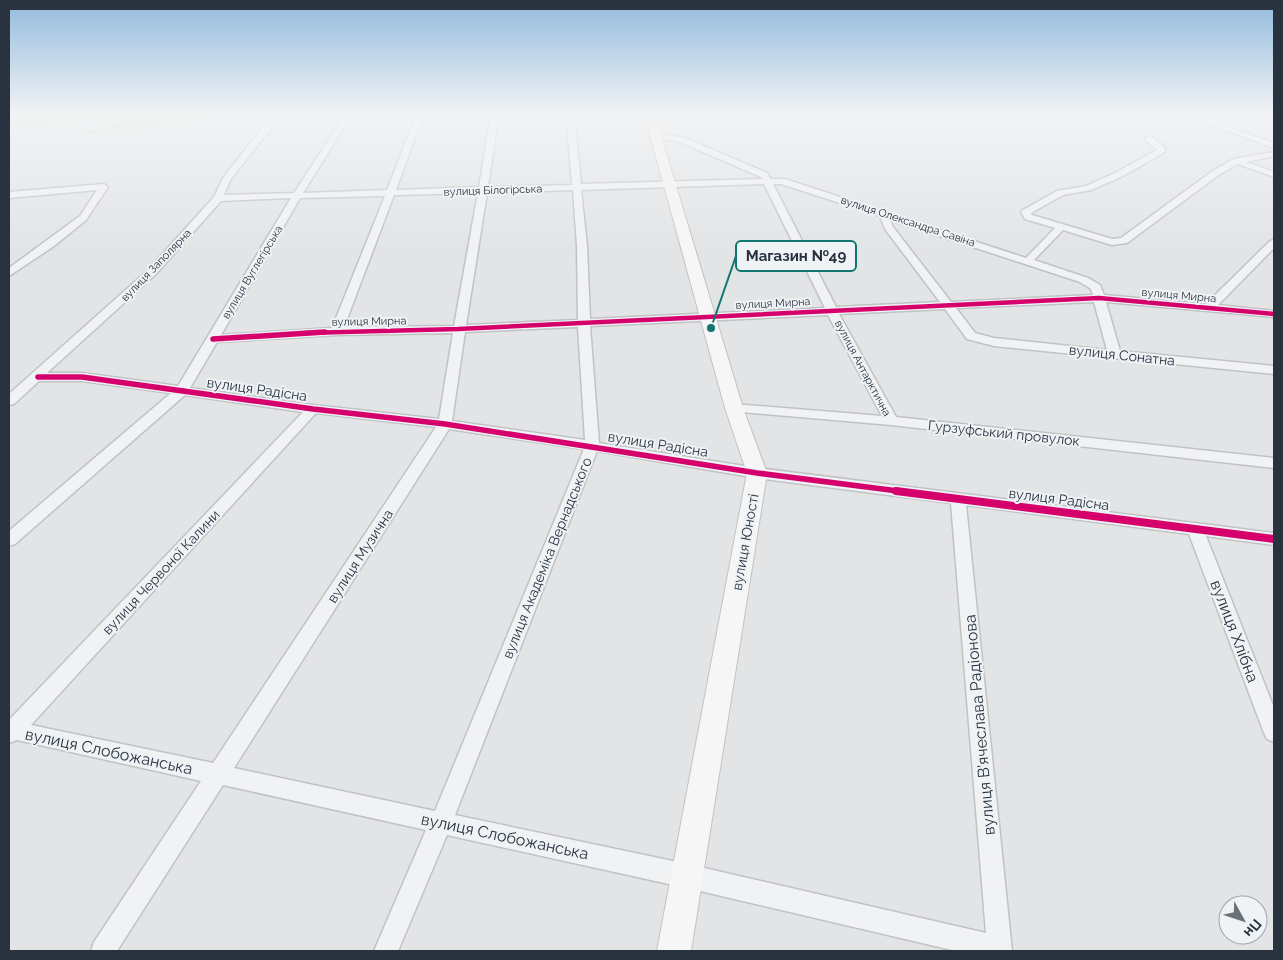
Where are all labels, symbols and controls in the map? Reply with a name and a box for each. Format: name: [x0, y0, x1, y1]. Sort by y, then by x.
street label: вулиця Білогірська: [444, 182, 543, 199]
street label: вулиця Олександра Савіна: [839, 194, 977, 249]
street label: вулиця Вуглегірська: [219, 223, 285, 321]
street label: вулиця Заполярна: [119, 227, 194, 304]
callout: Магазин №49: [736, 241, 856, 271]
text: Магазин №49: [746, 247, 846, 265]
street label: вулиця Мирна: [1141, 286, 1217, 305]
street label: вулиця Мирна: [735, 295, 811, 312]
street label: вулиця Мирна: [331, 314, 407, 329]
street label: вулиця Антарктична: [832, 318, 893, 418]
street label: вулиця Сонатна: [1068, 341, 1176, 369]
street label: вулиця Радісна: [206, 374, 308, 404]
street label: Гурзуфський провулок: [927, 417, 1081, 449]
street label: вулиця Радісна: [607, 428, 709, 460]
street label: вулиця Академіка Вернадського: [499, 455, 595, 661]
street label: вулиця Радісна: [1008, 485, 1110, 513]
street label: вулиця Юності: [729, 492, 761, 592]
street label: вулиця Червоної Калини: [99, 506, 223, 638]
street label: вулиця Музична: [324, 506, 396, 606]
street label: вулиця Хлібна: [1206, 577, 1263, 685]
street label: вулиця В'ячеслава Радіонова: [960, 614, 999, 836]
street label: вулиця Слобожанська: [23, 724, 194, 779]
street label: вулиця Слобожанська: [419, 809, 590, 864]
north arrow: [1218, 895, 1268, 945]
text: Пн: [1241, 916, 1265, 941]

